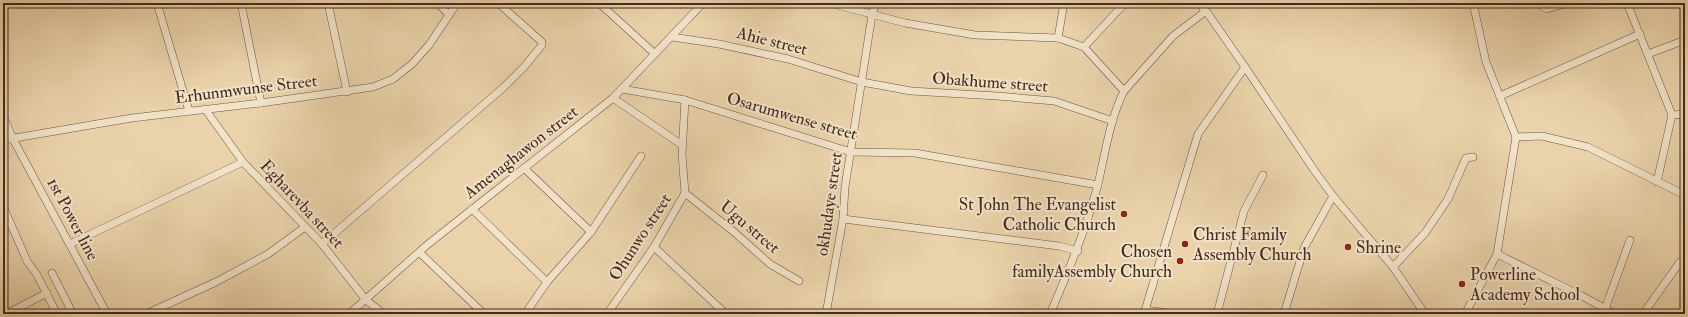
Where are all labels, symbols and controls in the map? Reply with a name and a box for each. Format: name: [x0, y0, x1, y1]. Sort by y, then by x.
street label: Ahie street: [733, 22, 810, 60]
street label: Obakhume street: [931, 67, 1049, 97]
street label: Erhunmwunse Street: [174, 70, 319, 108]
street label: Osarumwense street: [724, 87, 860, 145]
street label: Amenaghawon street: [459, 101, 583, 204]
street label: okhudaye street: [811, 150, 848, 257]
street label: Egharevba street: [256, 155, 349, 253]
street label: 1st Power line: [42, 174, 104, 264]
street label: Ohunwo street: [604, 189, 676, 284]
place label: St John The Evangelist Catholic Church: [959, 194, 1116, 235]
street label: Ugu street: [716, 196, 785, 258]
marker: St John The Evangelist Catholic Church: [1119, 209, 1129, 219]
place label: Christ Family Assembly Church: [1192, 224, 1311, 266]
place label: Shrine: [1356, 237, 1401, 258]
marker: Christ Family Assembly Church: [1180, 239, 1190, 249]
place label: Chosen familyAssembly Church: [1012, 241, 1172, 283]
marker: Shrine: [1343, 242, 1353, 252]
marker: Chosen familyAssembly Church: [1175, 256, 1185, 266]
place label: Powerline Academy School: [1469, 264, 1581, 306]
marker: Powerline Academy School: [1457, 279, 1467, 289]

